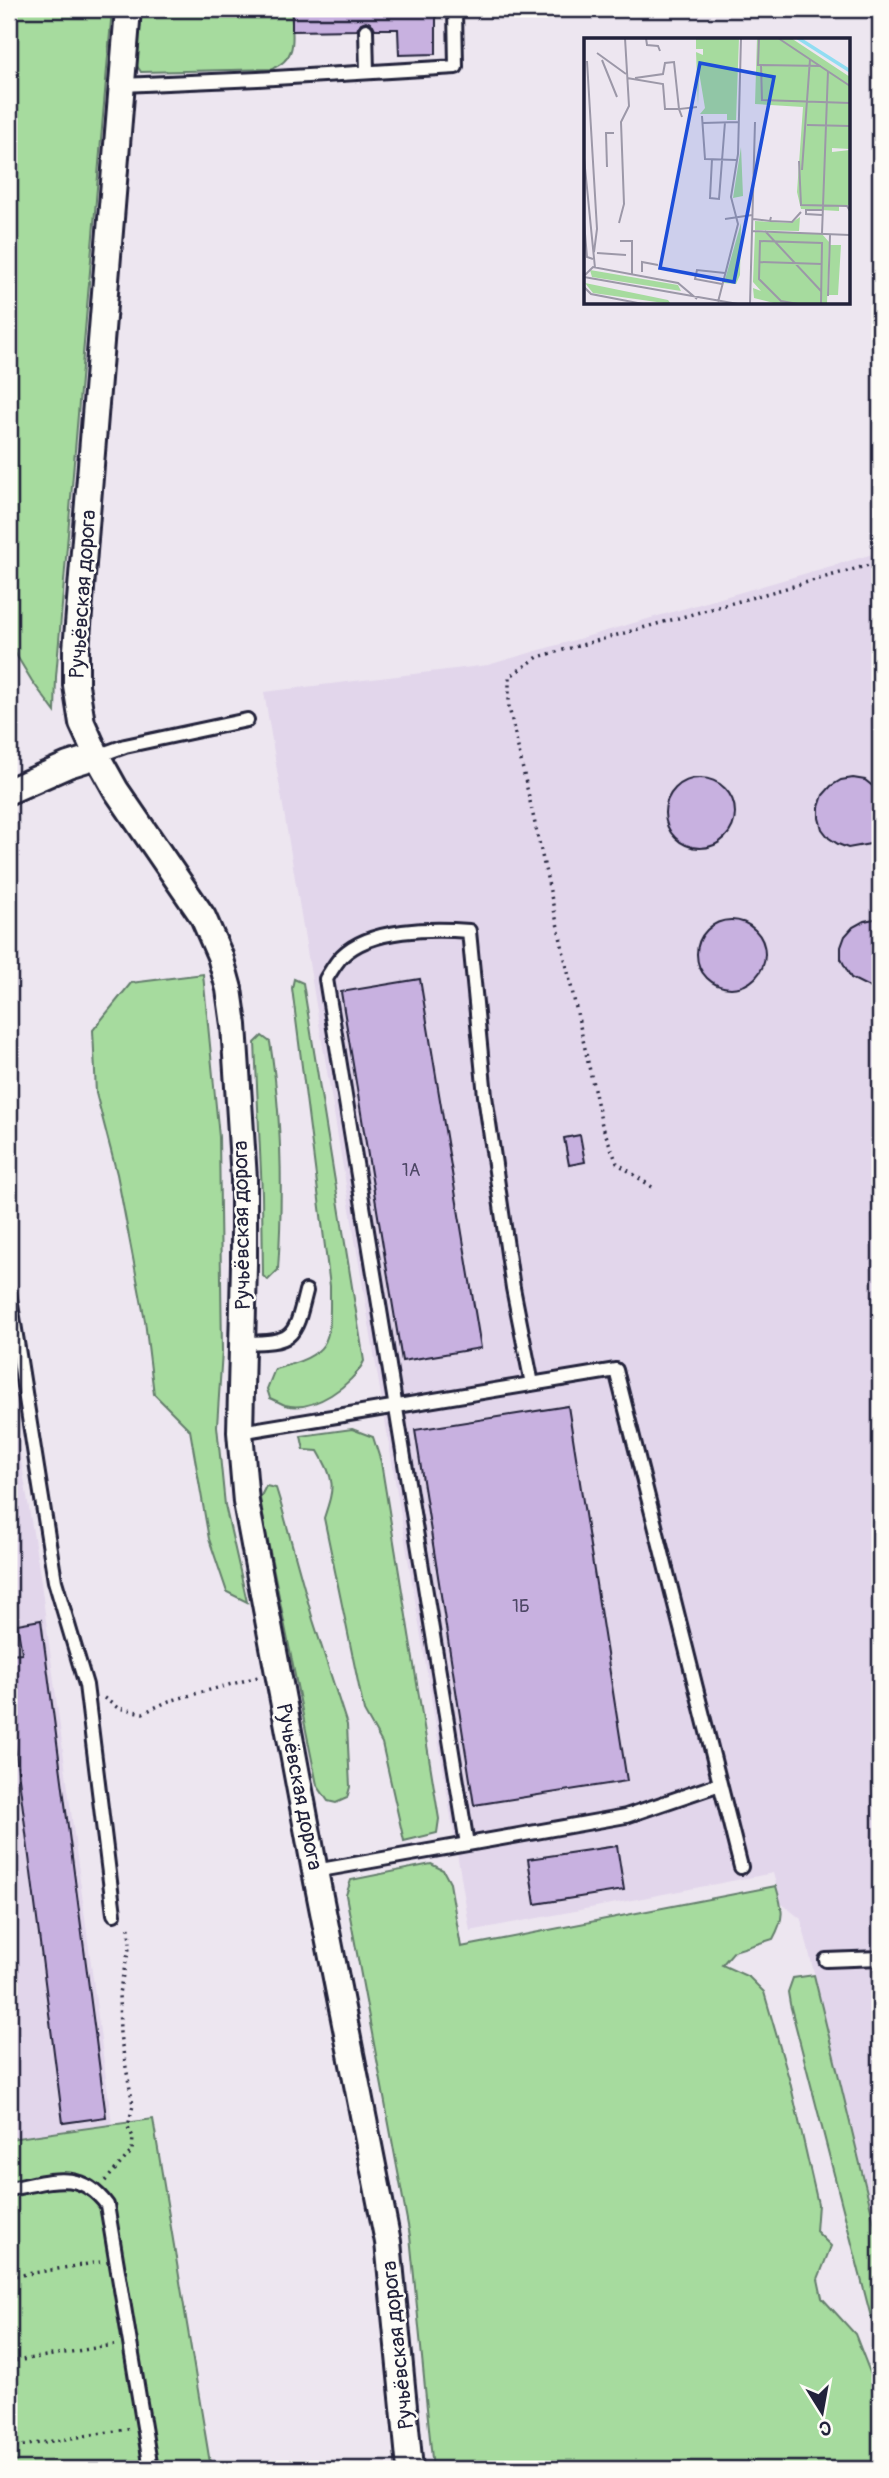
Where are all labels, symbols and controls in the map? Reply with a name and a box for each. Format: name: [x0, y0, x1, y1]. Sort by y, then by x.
inset map: [584, 38, 850, 304]
street label: Ручьёвская дорога: [64, 509, 102, 679]
street label: Ручьёвская дорога: [227, 1140, 257, 1310]
house number: 1А: [402, 1159, 421, 1182]
house number: 1Б: [512, 1595, 530, 1618]
street label: Ручьёвская дорога: [270, 1701, 328, 1873]
street label: Ручьёвская дорога: [376, 2260, 420, 2430]
north arrow: [788, 2376, 858, 2446]
text: С: [817, 2415, 833, 2441]

